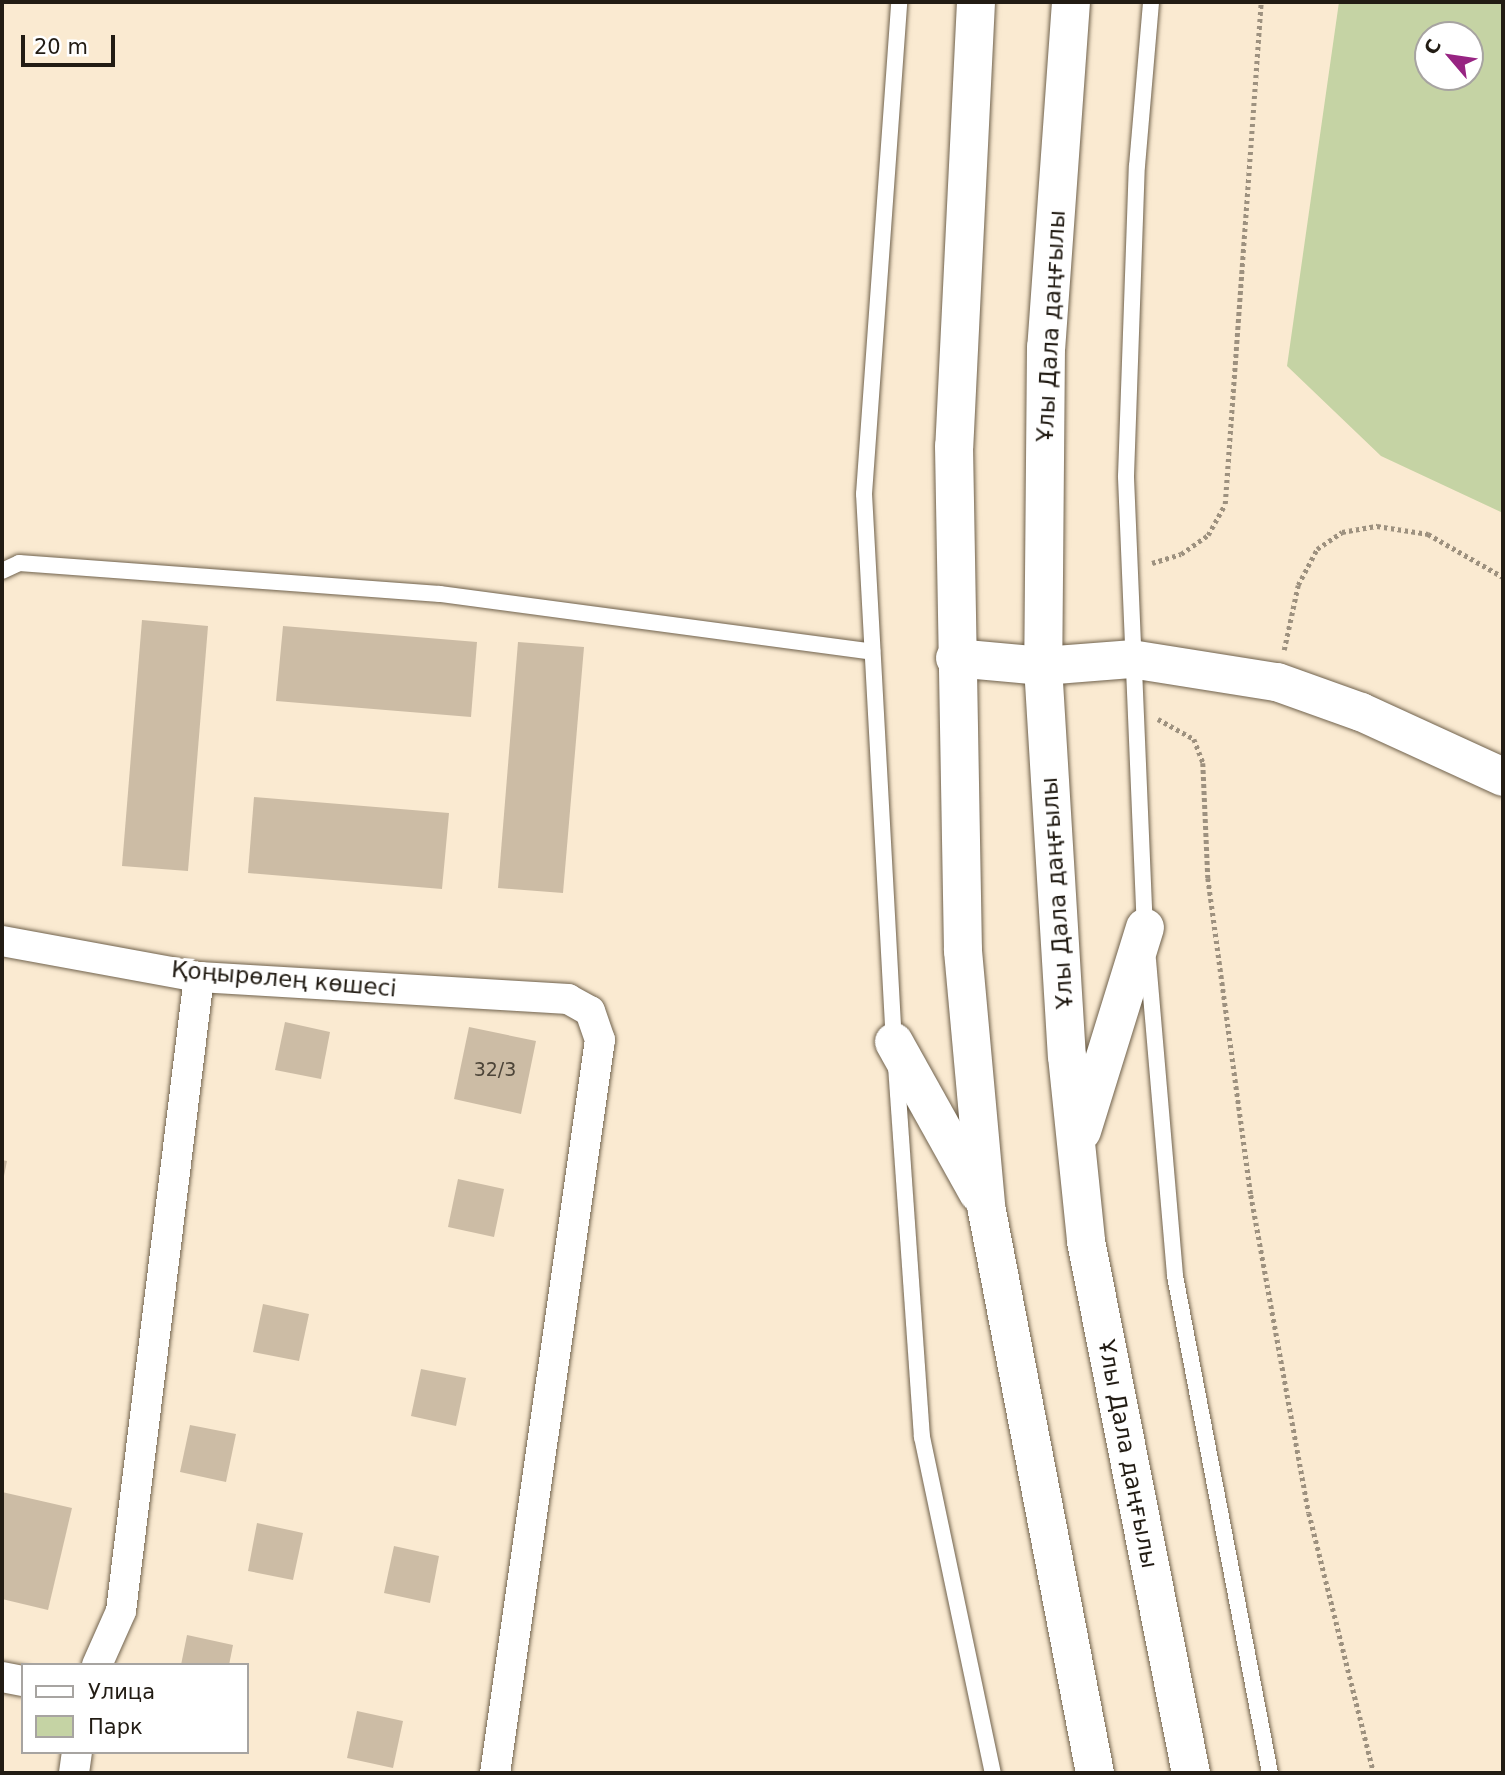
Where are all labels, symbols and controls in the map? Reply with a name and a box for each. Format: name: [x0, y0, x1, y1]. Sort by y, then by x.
scale bar: [24, 21, 119, 65]
north arrow: [1414, 21, 1484, 91]
text: 20 m: [34, 35, 88, 59]
text: С: [1419, 35, 1445, 58]
street label: Ұлы Дала даңғылы: [1031, 209, 1071, 443]
street label: Ұлы Дала даңғылы: [1035, 776, 1079, 1010]
street label: Қоңырөлең көшесі: [170, 955, 398, 1003]
house number: 32/3: [474, 1059, 516, 1081]
street label: Ұлы Дала даңғылы: [1092, 1337, 1164, 1571]
legend: [21, 1663, 248, 1754]
text: Улица: [88, 1680, 155, 1704]
text: Парк: [88, 1715, 143, 1739]

